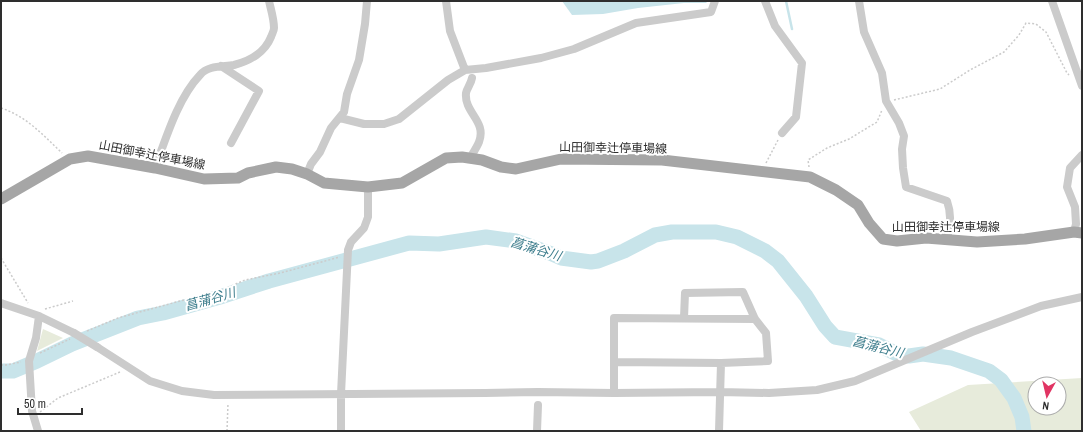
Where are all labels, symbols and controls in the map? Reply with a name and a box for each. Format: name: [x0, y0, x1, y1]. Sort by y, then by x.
street label: 山田御幸辻停車場線: [97, 137, 207, 173]
street label: 山田御幸辻停車場線: [559, 139, 667, 157]
street label: 山田御幸辻停車場線: [892, 219, 1000, 235]
water label: 菖蒲谷川: [509, 233, 565, 265]
water label: 菖蒲谷川: [183, 283, 239, 314]
water label: 菖蒲谷川: [851, 332, 907, 362]
north arrow: [1027, 376, 1067, 416]
scale bar: [18, 390, 82, 416]
text: 50 m: [24, 396, 46, 412]
text: N: [1041, 399, 1050, 413]

